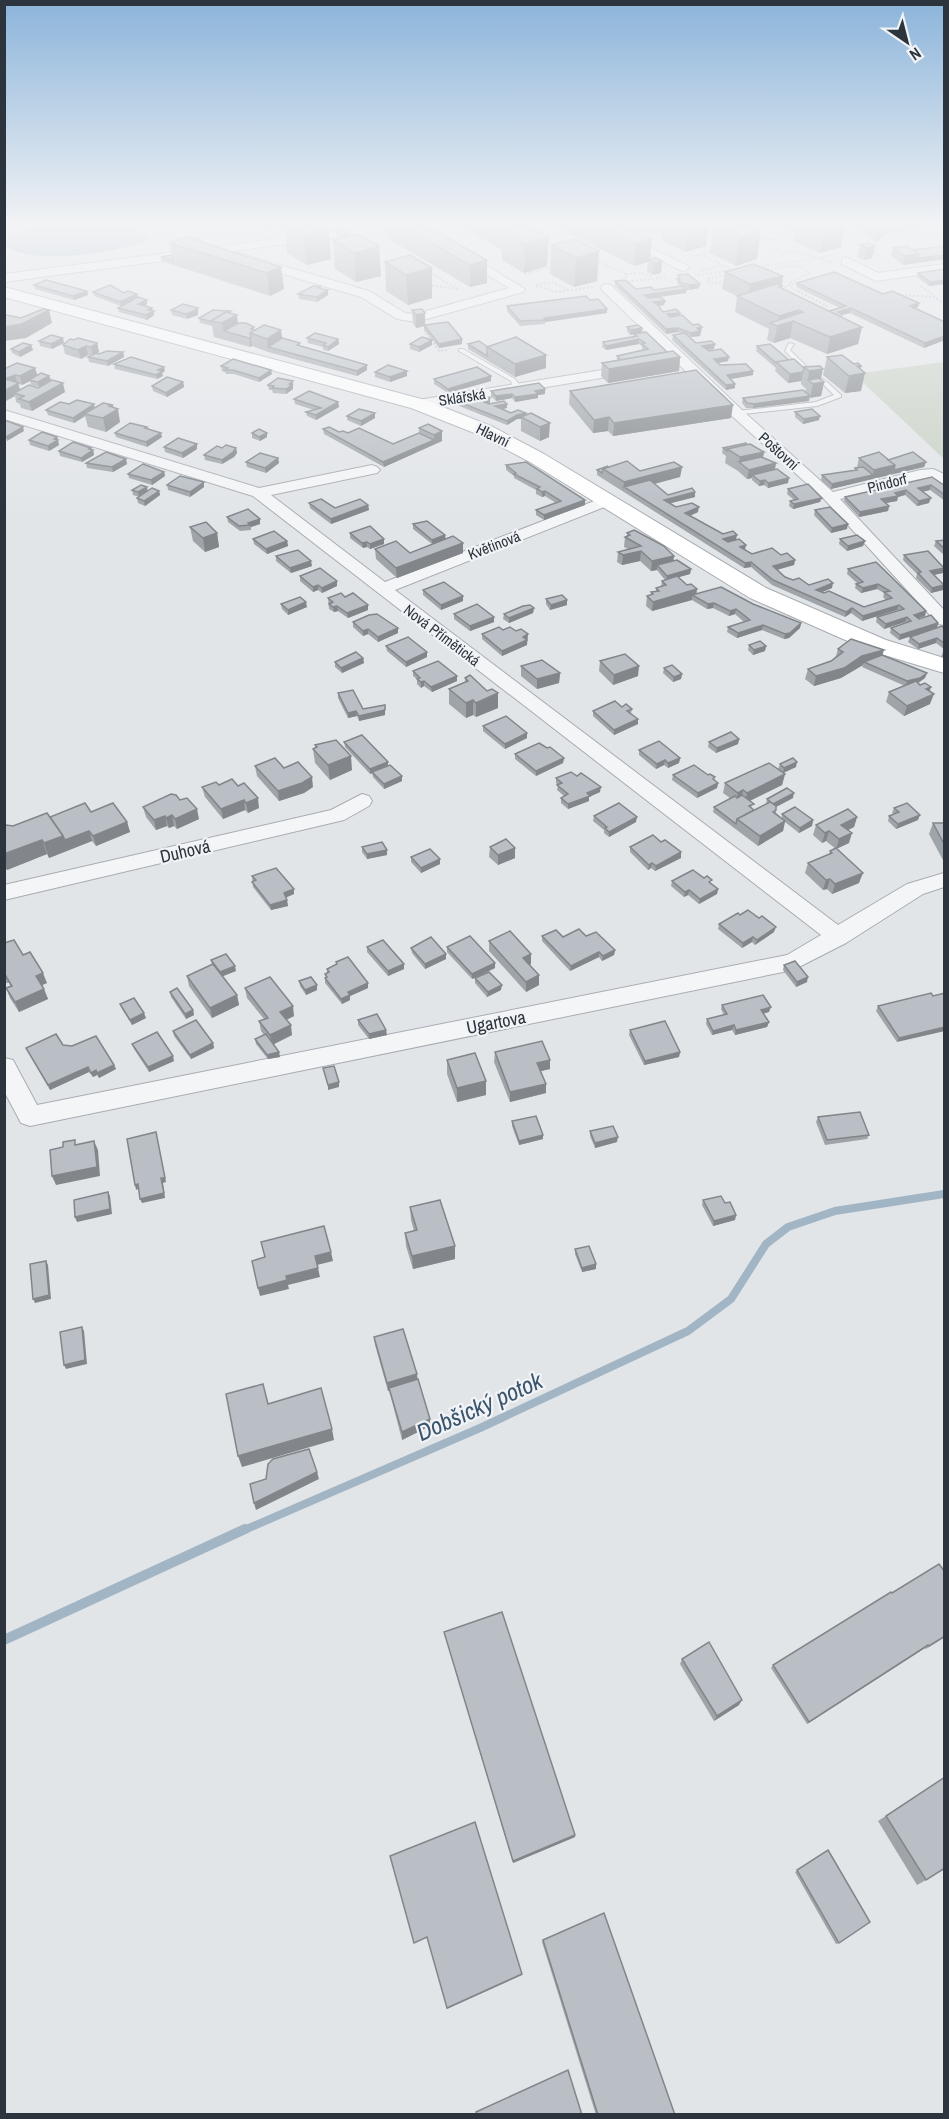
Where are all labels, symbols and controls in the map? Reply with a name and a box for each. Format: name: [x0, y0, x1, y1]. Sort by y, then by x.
north arrow: [877, 12, 937, 72]
text: N: [905, 43, 926, 66]
street label: Sklářská: [437, 383, 487, 411]
street label: Hlavní: [473, 418, 514, 452]
street label: Poštovní: [754, 427, 804, 475]
street label: Pindorf: [865, 468, 909, 498]
street label: Květinová: [465, 525, 523, 565]
street label: Nová Přímětická: [399, 599, 485, 671]
street label: Duhová: [157, 833, 213, 869]
street label: Ugartova: [464, 1004, 528, 1040]
water label: Dobšický potok: [411, 1364, 548, 1448]

